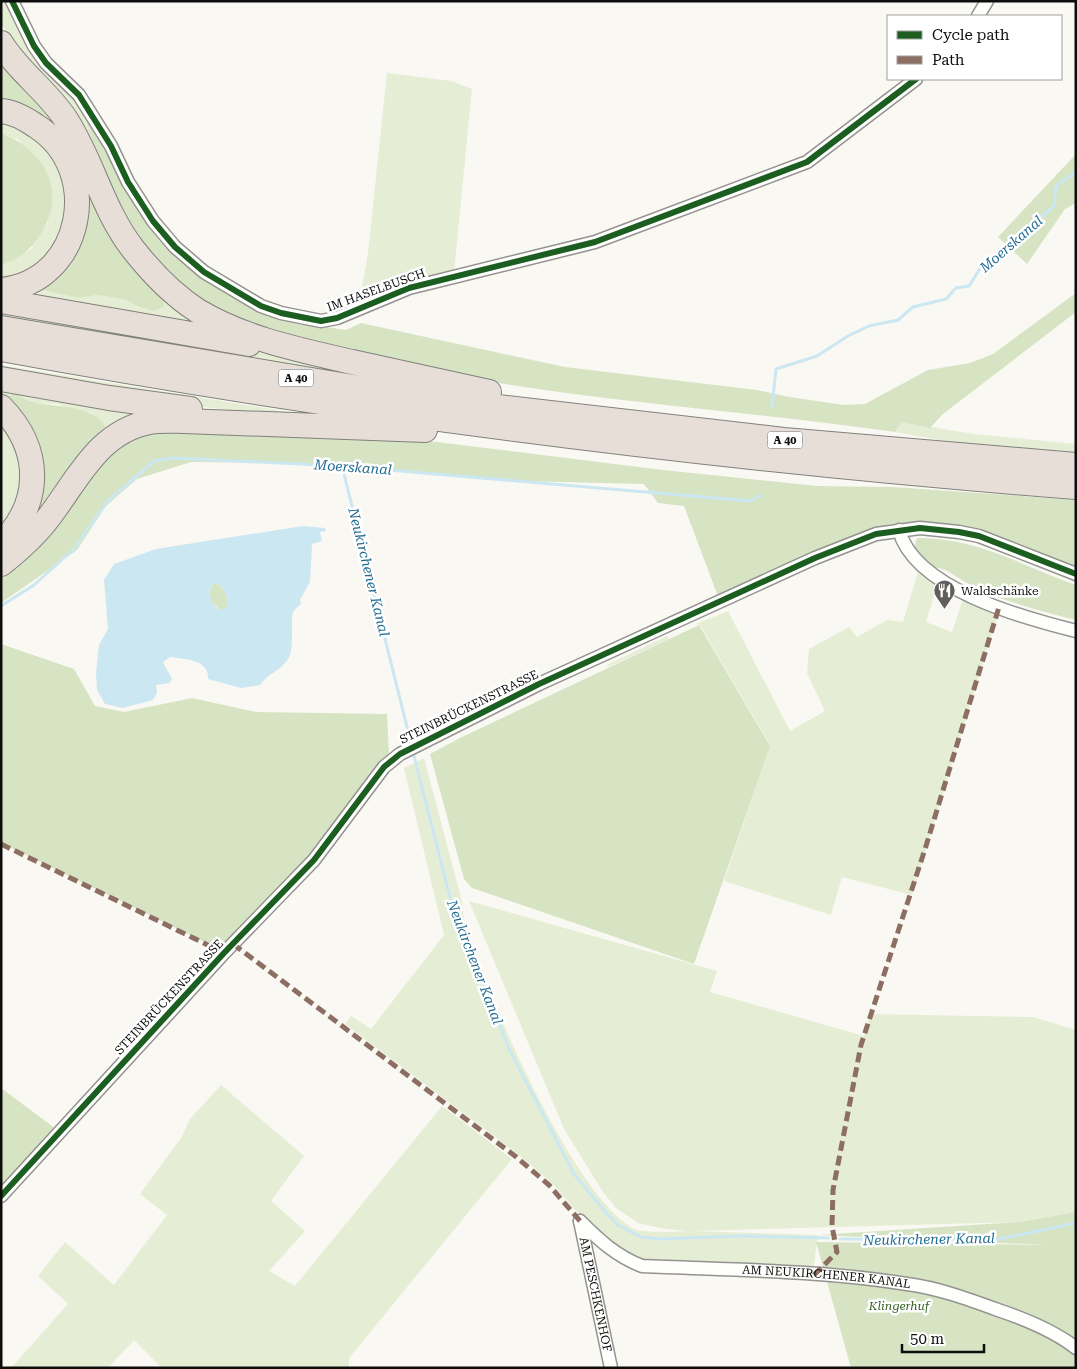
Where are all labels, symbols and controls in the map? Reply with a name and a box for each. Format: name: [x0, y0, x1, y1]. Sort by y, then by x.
legend: [887, 15, 1062, 80]
text: Cycle path: [932, 26, 1010, 44]
text: Path: [932, 51, 965, 69]
water label: Moerskanal: [976, 212, 1046, 276]
street label: IM HASELBUSCH: [325, 266, 427, 314]
road number: A 40: [278, 369, 314, 386]
road number: A 40: [768, 432, 802, 448]
water label: Moerskanal: [313, 456, 392, 478]
water label: Neukirchener Kanal: [345, 505, 393, 638]
restaurant icon: Waldschänke: [933, 579, 957, 610]
place label: Waldschänke: [961, 584, 1039, 598]
street label: STEINBRÜCKENSTRASSE: [397, 667, 541, 747]
water label: Neukirchener Kanal: [444, 897, 506, 1026]
street label: STEINBRÜCKENSTRASSE: [112, 937, 226, 1057]
water label: Neukirchener Kanal: [862, 1230, 995, 1248]
street label: AM PESCHKENHOF: [577, 1236, 614, 1353]
street label: AM NEUKIRCHENER KANAL: [742, 1263, 912, 1291]
park label: Klingerhuf: [868, 1299, 931, 1313]
scale bar: [902, 1322, 984, 1354]
text: 50 m: [910, 1330, 945, 1348]

